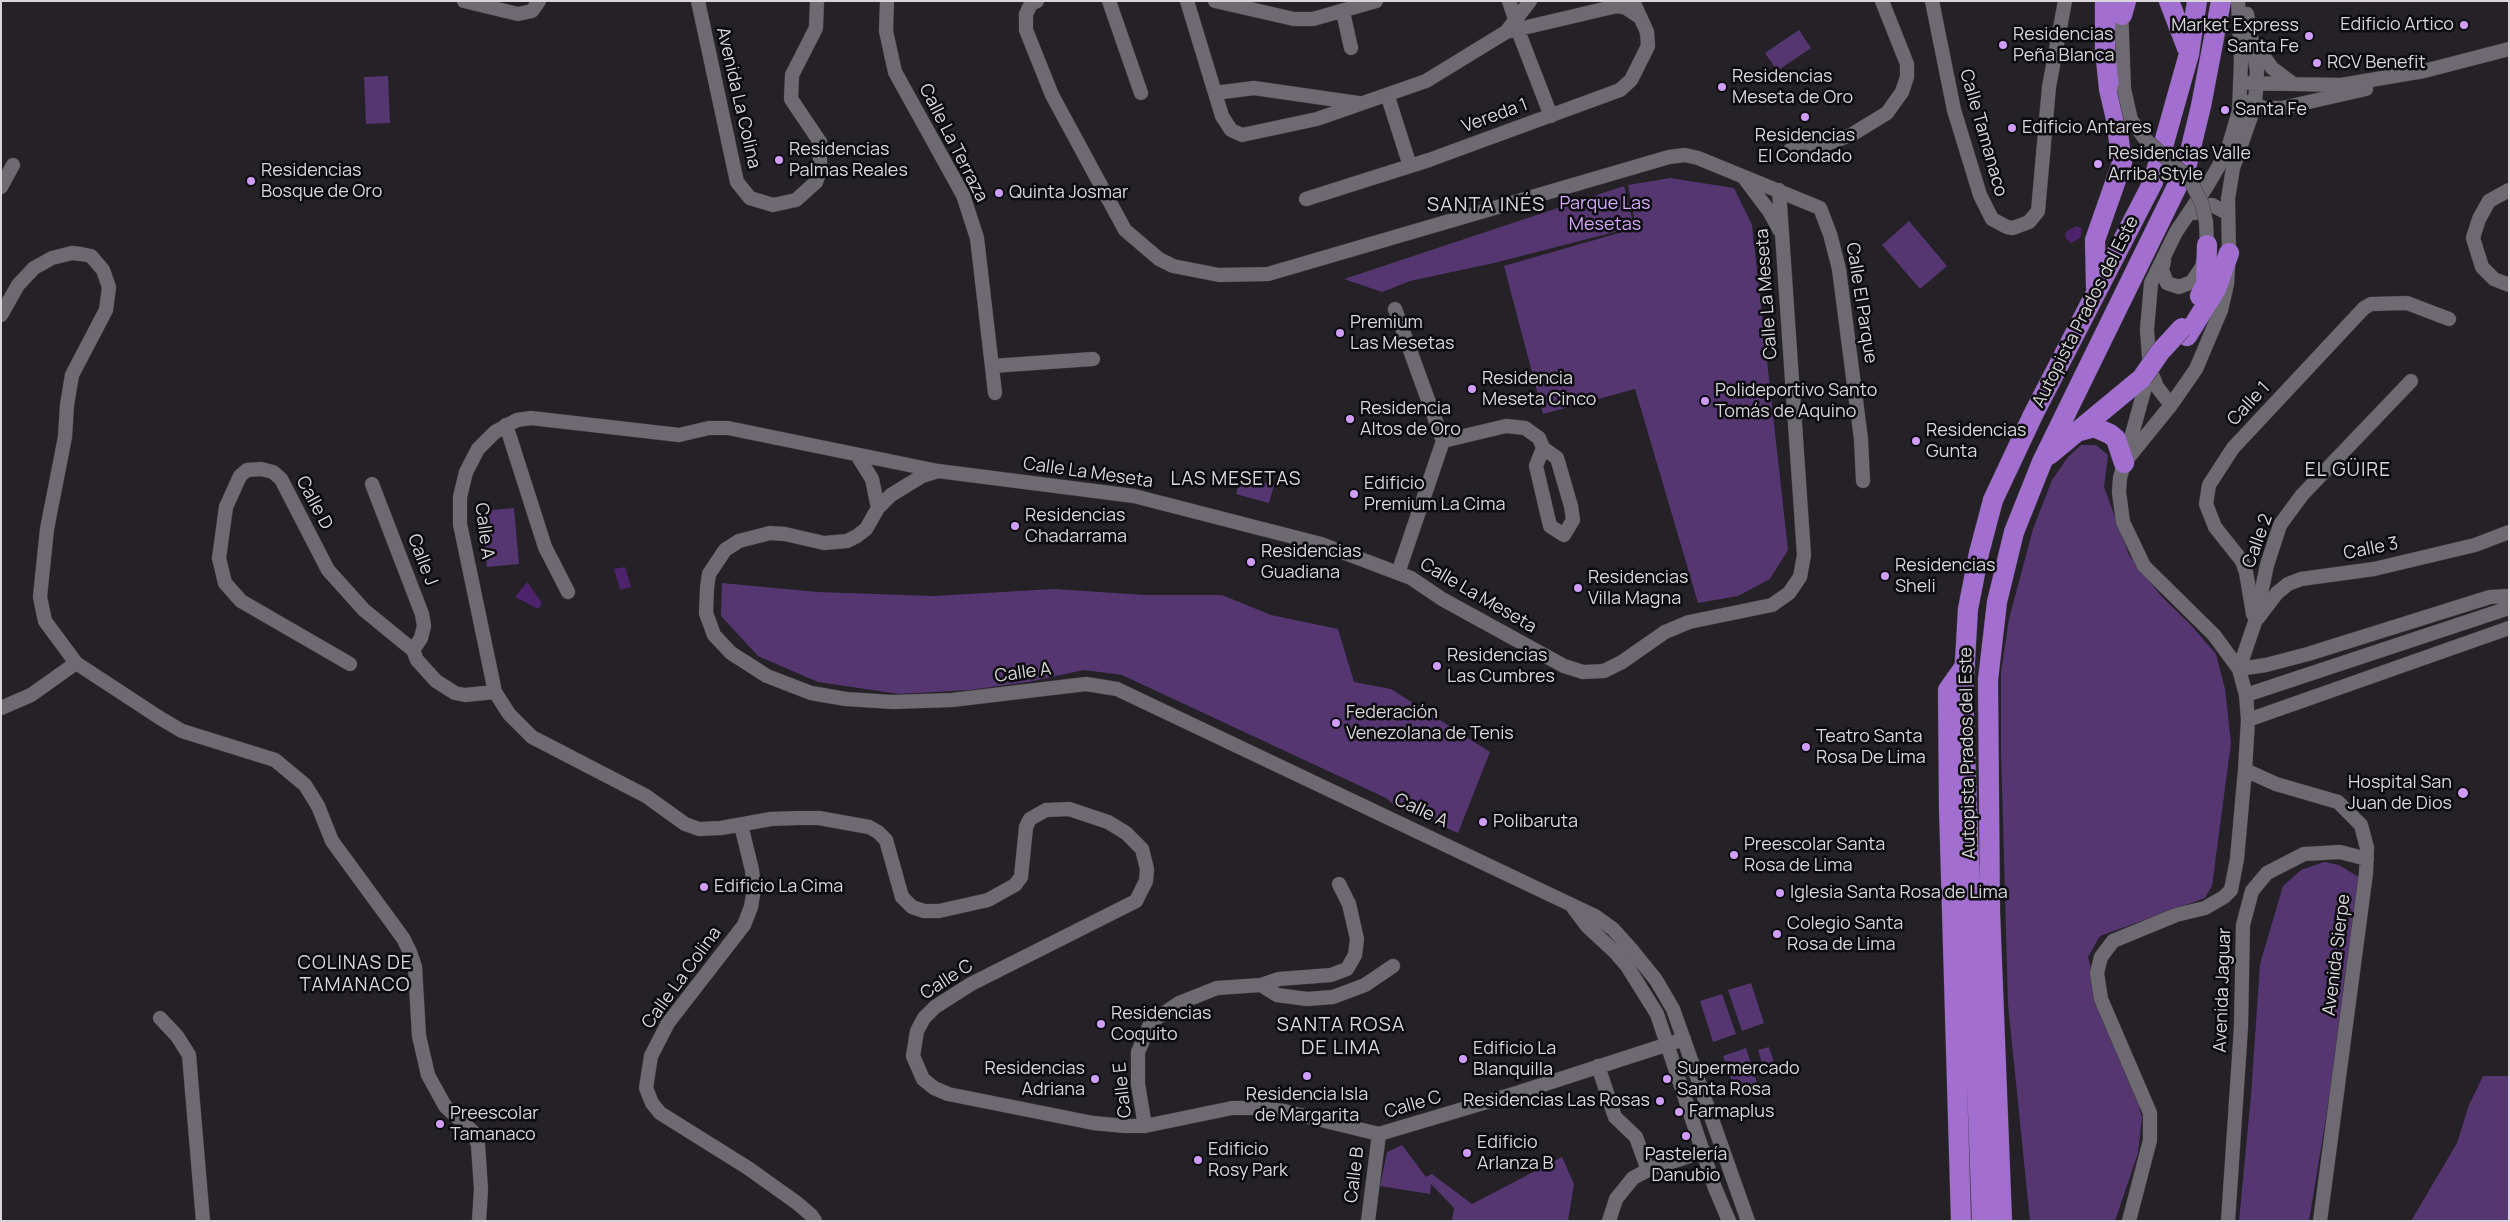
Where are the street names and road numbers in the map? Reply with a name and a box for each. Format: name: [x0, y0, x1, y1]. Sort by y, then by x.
street label: Avenida La Colina: [711, 25, 765, 171]
street label: Calle Tamanaco: [1955, 67, 2011, 199]
street label: Calle La Terraza: [914, 80, 992, 206]
street label: Vereda 1: [1459, 94, 1531, 138]
street label: Autopista Prados del Este: [2028, 213, 2144, 411]
street label: Calle La Meseta: [1752, 228, 1782, 360]
street label: Calle El Parque: [1841, 241, 1881, 365]
street label: Calle 1: [2223, 377, 2275, 431]
street label: Calle La Meseta: [1022, 453, 1154, 493]
street label: Calle D: [291, 473, 337, 533]
street label: Calle A: [470, 501, 498, 561]
street label: Calle 2: [2238, 511, 2278, 571]
street label: Calle J: [402, 531, 442, 589]
street label: Calle 3: [2342, 533, 2400, 565]
street label: Calle La Meseta: [1416, 554, 1540, 638]
street label: Autopista Prados del Este: [1955, 647, 1981, 859]
street label: Calle A: [993, 658, 1053, 688]
street label: Calle A: [1391, 789, 1451, 833]
street label: Avenida Sierpe: [2319, 893, 2355, 1017]
street label: Calle La Colina: [638, 923, 726, 1033]
street label: Avenida Jaguar: [2210, 927, 2236, 1053]
street label: Calle C: [917, 955, 977, 1005]
street label: Calle E: [1109, 1061, 1137, 1119]
street label: Calle C: [1382, 1087, 1444, 1123]
street label: Calle B: [1341, 1146, 1369, 1204]

